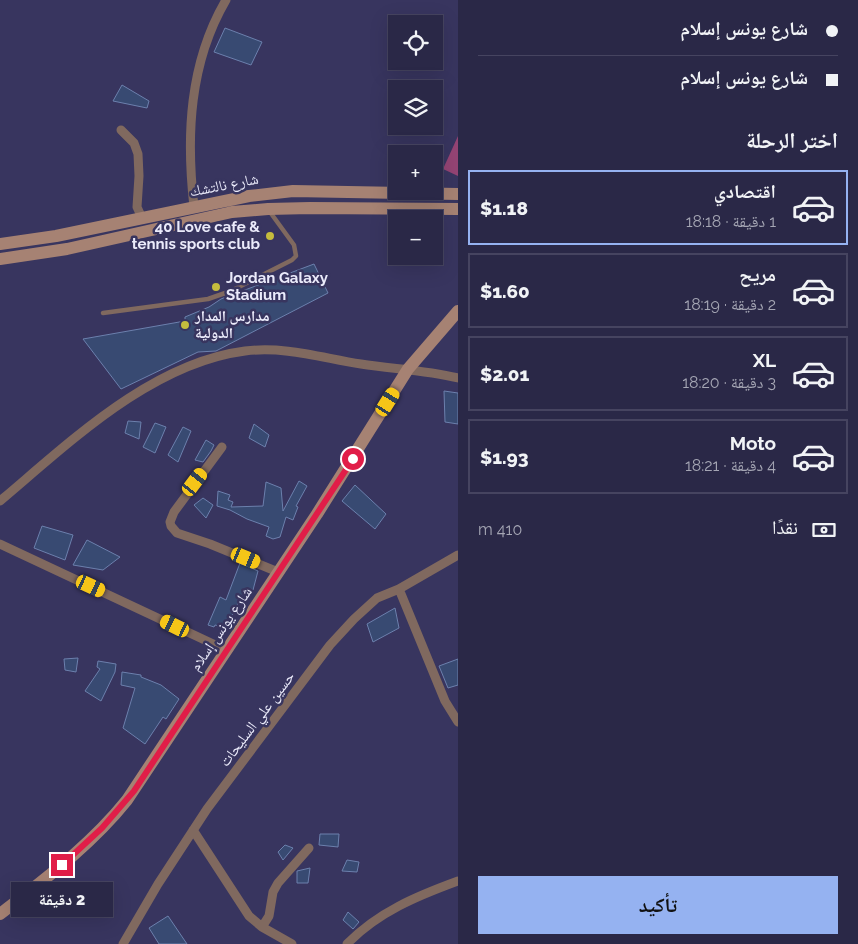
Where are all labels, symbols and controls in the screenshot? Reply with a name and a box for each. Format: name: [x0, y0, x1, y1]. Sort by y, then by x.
map controls: [388, 15, 443, 265]
button: locate: [388, 15, 443, 70]
text: شارع يونس إسلام: [680, 17, 808, 39]
text: شارع يونس إسلام: [680, 66, 808, 88]
button: layers: [388, 80, 443, 135]
text: اختر الرحلة: [746, 127, 838, 153]
button: +: [388, 145, 443, 200]
street label: شارع نالتشك: [188, 169, 260, 201]
text: اقتصادي: [714, 180, 776, 202]
icon: car: [791, 185, 836, 230]
text: $1.18: [480, 197, 528, 219]
button: −: [388, 210, 443, 265]
text: 1 دقيقة · 18:18: [686, 212, 776, 231]
place label: 40 Love cafe & tennis sports club: [132, 218, 260, 253]
marker: 40 Love cafe & tennis sports club: [264, 230, 276, 242]
text: مريح: [739, 263, 776, 285]
icon: car: [791, 268, 836, 313]
place label: Jordan Galaxy Stadium: [226, 269, 329, 304]
text: $1.60: [480, 280, 530, 302]
marker: Jordan Galaxy Stadium: [210, 281, 222, 293]
text: 2 دقيقة · 18:19: [684, 295, 776, 314]
place label: مدارس المدار الدولية: [194, 307, 270, 342]
marker: مدارس المدار الدولية: [179, 319, 191, 331]
text: XL: [753, 349, 776, 371]
icon: car: [791, 351, 836, 396]
text: $2.01: [480, 363, 529, 385]
text: 3 دقيقة · 18:20: [682, 373, 776, 392]
car: [373, 385, 402, 419]
text: Moto: [730, 432, 776, 454]
icon: car: [791, 434, 836, 479]
text: $1.93: [480, 446, 529, 468]
route start: [342, 448, 364, 470]
text: 4 دقيقة · 18:21: [685, 456, 776, 475]
car: [179, 466, 210, 498]
text: نقدًا: [772, 516, 798, 538]
icon: cash: [810, 516, 838, 544]
text: 410 m: [478, 520, 522, 539]
car: [229, 545, 262, 571]
car: [74, 573, 107, 599]
street label: شارع يونس إسلام: [186, 583, 257, 675]
car: [158, 613, 191, 639]
street label: حسين علي السليحات: [216, 668, 301, 772]
route end: [51, 854, 73, 876]
button: تأكيد: [478, 876, 838, 934]
callout: 2 دقيقة: [11, 882, 113, 918]
text: 2 دقيقة: [39, 890, 85, 909]

